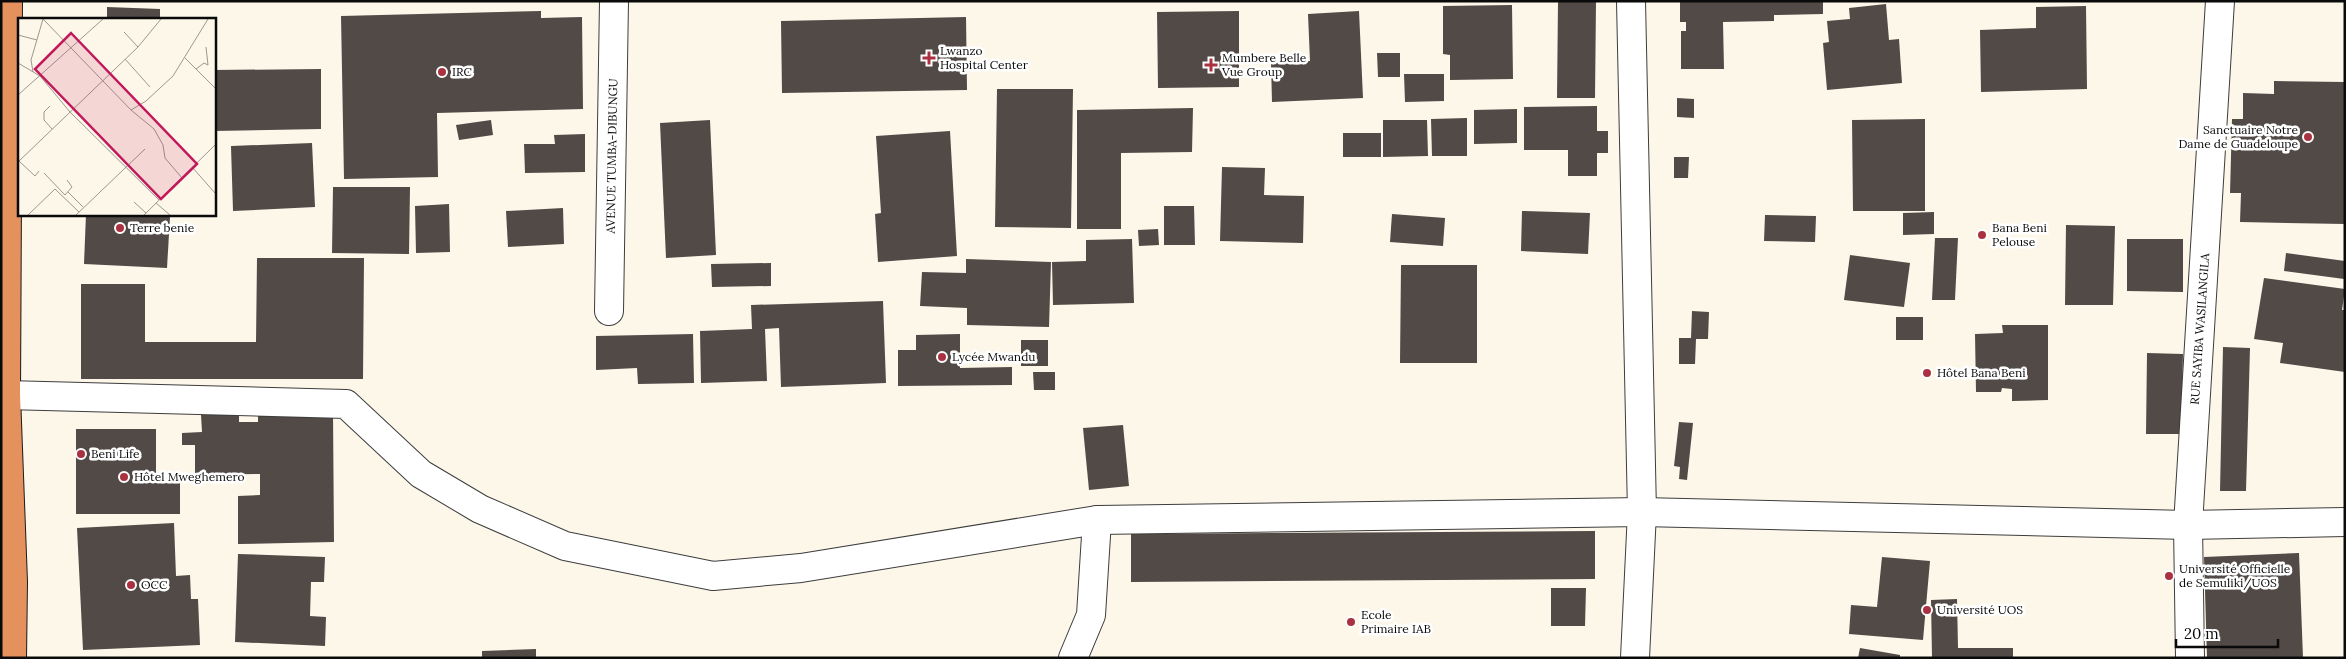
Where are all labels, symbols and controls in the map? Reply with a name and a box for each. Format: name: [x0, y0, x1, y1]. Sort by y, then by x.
inset map: [18, 18, 215, 215]
place label: Lwanzo Hospital Center: [940, 43, 1029, 72]
place label: Mumbere Belle Vue Group: [1221, 50, 1307, 79]
marker: Lwanzo Hospital Center: [922, 51, 936, 65]
marker: Mumbere Belle Vue Group: [1204, 58, 1218, 72]
place label: IRC: [452, 64, 473, 79]
marker: IRC: [436, 66, 448, 78]
street label: AVENUE TUMBA-DIBUNGU: [603, 78, 620, 235]
place label: Sanctuaire Notre Dame de Guadeloupe: [2178, 122, 2298, 151]
marker: Sanctuaire Notre Dame de Guadeloupe: [2302, 131, 2314, 143]
place label: Terre benie: [130, 220, 195, 235]
place label: Bana Beni Pelouse: [1992, 220, 2047, 249]
marker: Terre benie: [114, 222, 126, 234]
marker: Bana Beni Pelouse: [1976, 229, 1988, 241]
street label: RUE SAYIBA WASILANGILA: [2187, 252, 2212, 405]
place label: Lycée Mwandu: [952, 349, 1036, 364]
marker: Lycée Mwandu: [936, 351, 948, 363]
place label: Hôtel Bana Beni: [1937, 365, 2026, 380]
marker: Hôtel Bana Beni: [1921, 367, 1933, 379]
place label: Beni Life: [91, 446, 140, 461]
marker: Beni Life: [75, 448, 87, 460]
place label: Hôtel Mweghemero: [134, 469, 245, 484]
marker: Hôtel Mweghemero: [118, 471, 130, 483]
place label: Université Officielle de Semuliki/UOS: [2179, 561, 2291, 591]
marker: Université Officielle de Semuliki/UOS: [2163, 570, 2175, 582]
place label: OCC: [141, 577, 168, 592]
marker: OCC: [125, 579, 137, 591]
place label: Université UOS: [1937, 602, 2023, 617]
marker: Université UOS: [1921, 604, 1933, 616]
place label: Ecole Primaire IAB: [1361, 607, 1431, 636]
marker: Ecole Primaire IAB: [1345, 616, 1357, 628]
scale bar: [2176, 616, 2278, 648]
text: 20 m: [2184, 624, 2219, 643]

